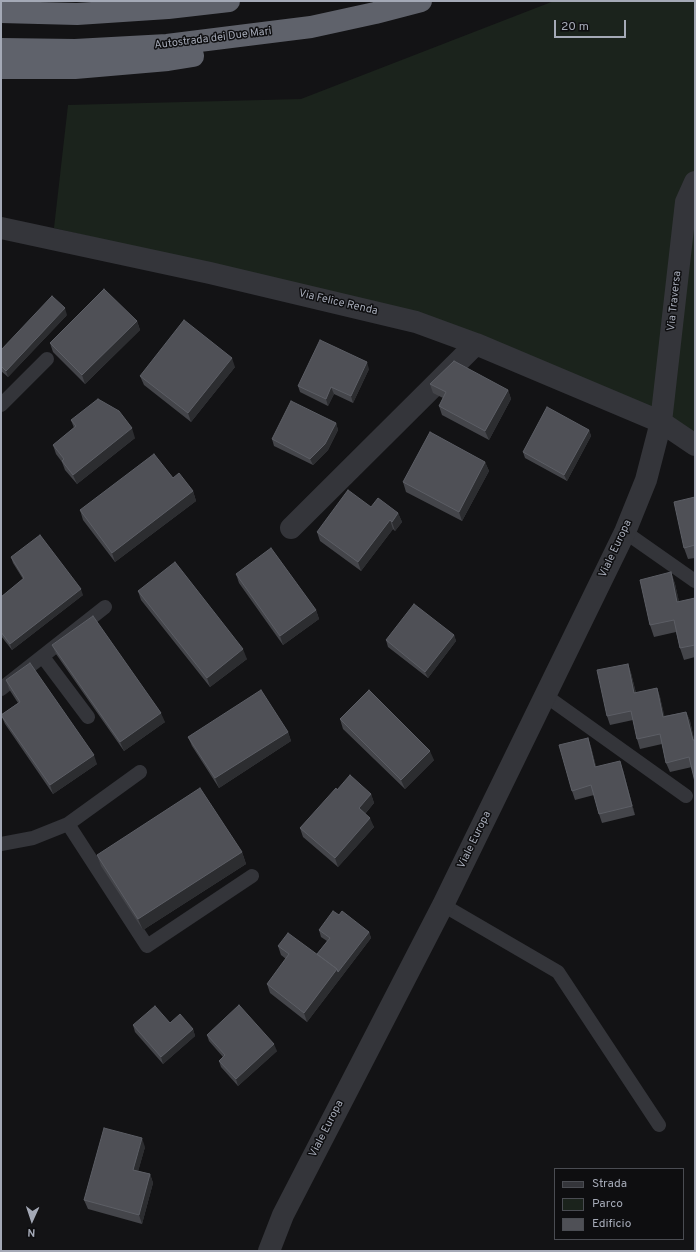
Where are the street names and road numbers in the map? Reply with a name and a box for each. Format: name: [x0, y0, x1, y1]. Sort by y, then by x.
street label: Autostrada dei Due Mari: [154, 25, 272, 53]
street label: Via Traversa: [665, 270, 685, 332]
street label: Via Felice Renda: [297, 287, 379, 319]
street label: Viale Europa: [597, 518, 635, 580]
street label: Viale Europa: [455, 809, 495, 871]
street label: Viale Europa: [307, 1098, 347, 1160]

